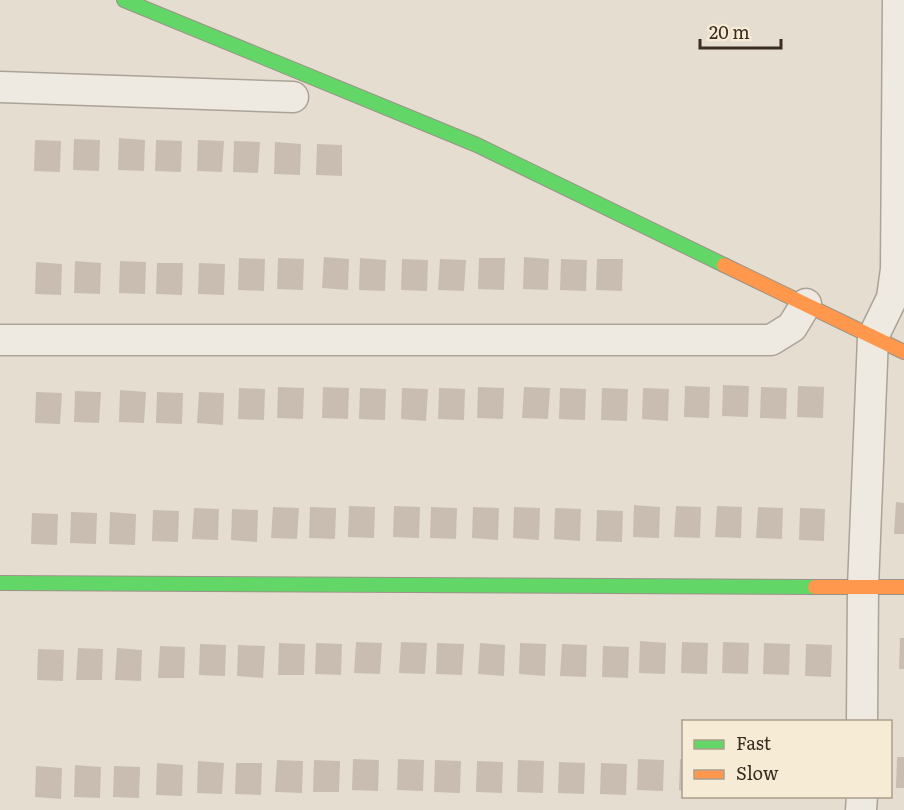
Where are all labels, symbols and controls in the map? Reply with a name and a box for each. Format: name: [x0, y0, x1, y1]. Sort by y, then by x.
scale bar: [700, 12, 781, 50]
text: 20 m: [709, 18, 750, 45]
legend: [682, 720, 892, 798]
text: Fast: [736, 729, 772, 756]
text: Slow: [736, 759, 779, 786]

